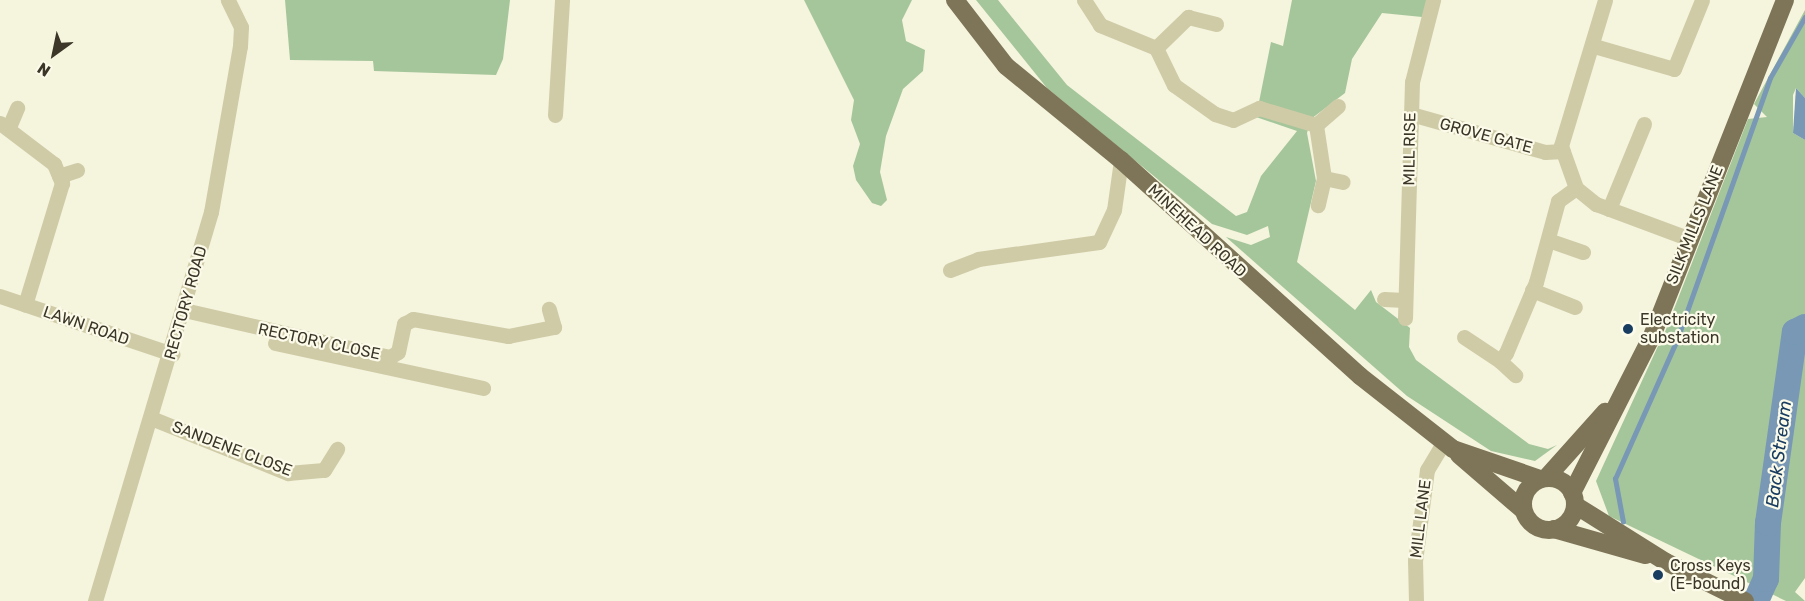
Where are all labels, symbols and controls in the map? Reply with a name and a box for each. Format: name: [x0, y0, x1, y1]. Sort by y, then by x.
north arrow: [24, 24, 84, 84]
text: N: [34, 58, 54, 81]
street label: MILL RISE: [1400, 112, 1420, 186]
street label: GROVE GATE: [1438, 114, 1534, 158]
street label: SILK MILLS LANE: [1662, 163, 1728, 287]
street label: MINEHEAD ROAD: [1144, 180, 1250, 282]
street label: RECTORY ROAD: [161, 244, 211, 362]
street label: LAWN ROAD: [40, 302, 132, 350]
place label: Electricity substation: [1640, 310, 1719, 348]
street label: RECTORY CLOSE: [256, 320, 382, 364]
marker: Electricity substation: [1621, 322, 1635, 336]
water label: Back Stream: [1762, 399, 1796, 509]
street label: SANDENE CLOSE: [169, 417, 295, 481]
street label: MILL LANE: [1407, 478, 1435, 560]
place label: Cross Keys (E-bound): [1670, 556, 1751, 594]
marker: Cross Keys (E-bound): [1651, 568, 1665, 582]

